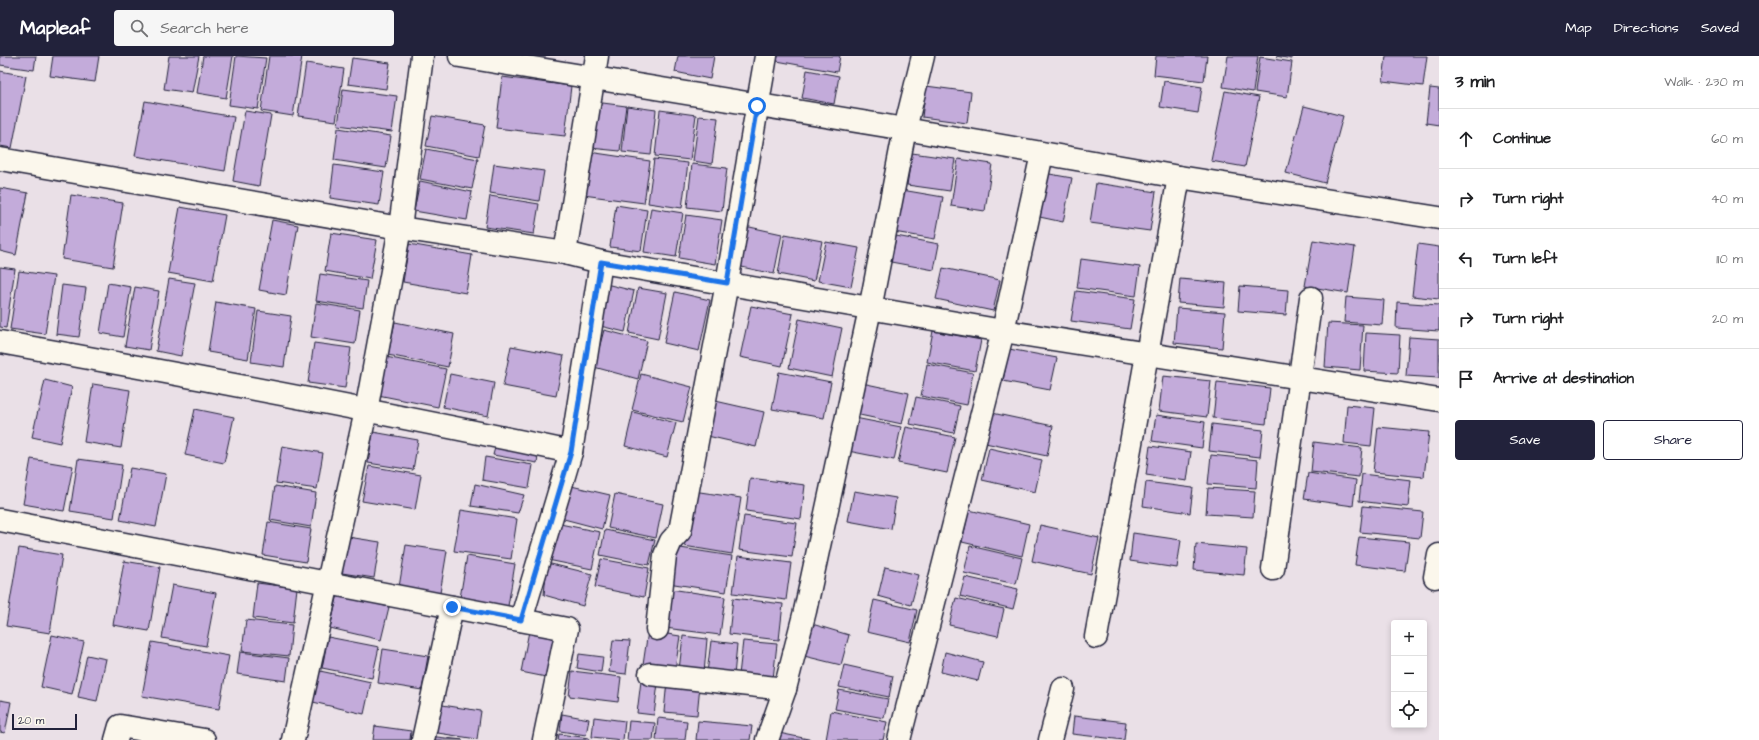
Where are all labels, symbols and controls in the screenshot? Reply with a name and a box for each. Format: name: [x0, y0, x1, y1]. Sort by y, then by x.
search box: [114, 10, 394, 46]
text: Mapleaf: [20, 15, 90, 42]
icon: search: [128, 17, 150, 39]
text: Search here: [160, 18, 249, 39]
text: Map: [1565, 18, 1592, 38]
text: Directions: [1614, 18, 1679, 38]
text: Saved: [1701, 18, 1739, 38]
text: 3 min: [1455, 70, 1495, 94]
text: Walk · 230 m: [1664, 73, 1743, 91]
route start: [748, 97, 766, 115]
icon: ahead: [1455, 128, 1477, 150]
text: Continue: [1493, 128, 1551, 149]
text: 60 m: [1711, 130, 1743, 148]
icon: right: [1455, 188, 1477, 210]
text: Turn right: [1493, 188, 1564, 209]
text: 40 m: [1711, 190, 1743, 208]
icon: left: [1455, 248, 1477, 270]
text: Turn left: [1493, 248, 1557, 269]
text: 110 m: [1716, 250, 1743, 268]
icon: right: [1455, 308, 1477, 330]
text: Turn right: [1493, 308, 1564, 329]
text: 20 m: [1712, 310, 1743, 328]
icon: arrive: [1455, 368, 1477, 390]
text: Arrive at destination: [1493, 368, 1634, 389]
button: Save: [1455, 420, 1595, 460]
button: Share: [1603, 420, 1743, 460]
route end: [443, 598, 461, 616]
map controls: [1391, 620, 1427, 728]
button: +: [1391, 620, 1427, 656]
button: −: [1391, 656, 1427, 692]
button: locate: [1391, 692, 1427, 728]
scale bar: [12, 712, 77, 731]
text: 20 m: [18, 713, 44, 728]

